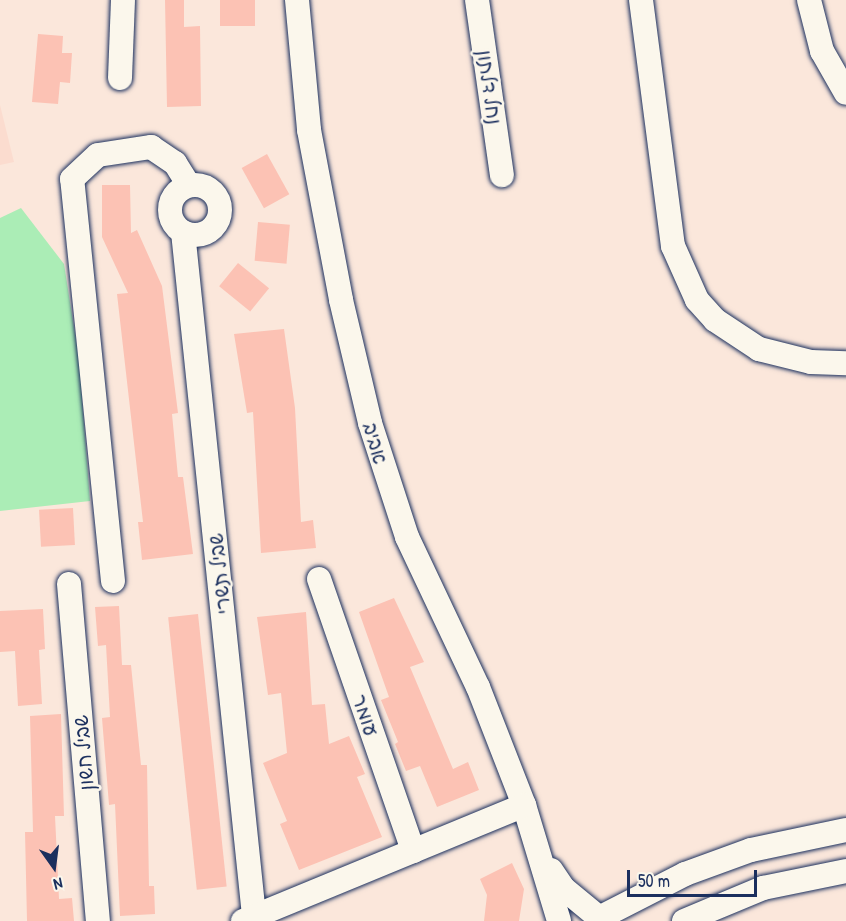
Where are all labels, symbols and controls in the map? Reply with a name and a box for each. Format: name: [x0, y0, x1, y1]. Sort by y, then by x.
street label: נחל דלתון: [473, 48, 507, 126]
street label: אביב: [359, 419, 393, 467]
street label: שביל תשרי: [203, 532, 235, 616]
street label: עומר: [348, 691, 384, 739]
street label: שביל חשון: [68, 714, 98, 792]
north arrow: [24, 837, 84, 897]
scale bar: [630, 858, 760, 896]
text: 50 m: [638, 868, 670, 893]
text: N: [52, 873, 65, 896]

